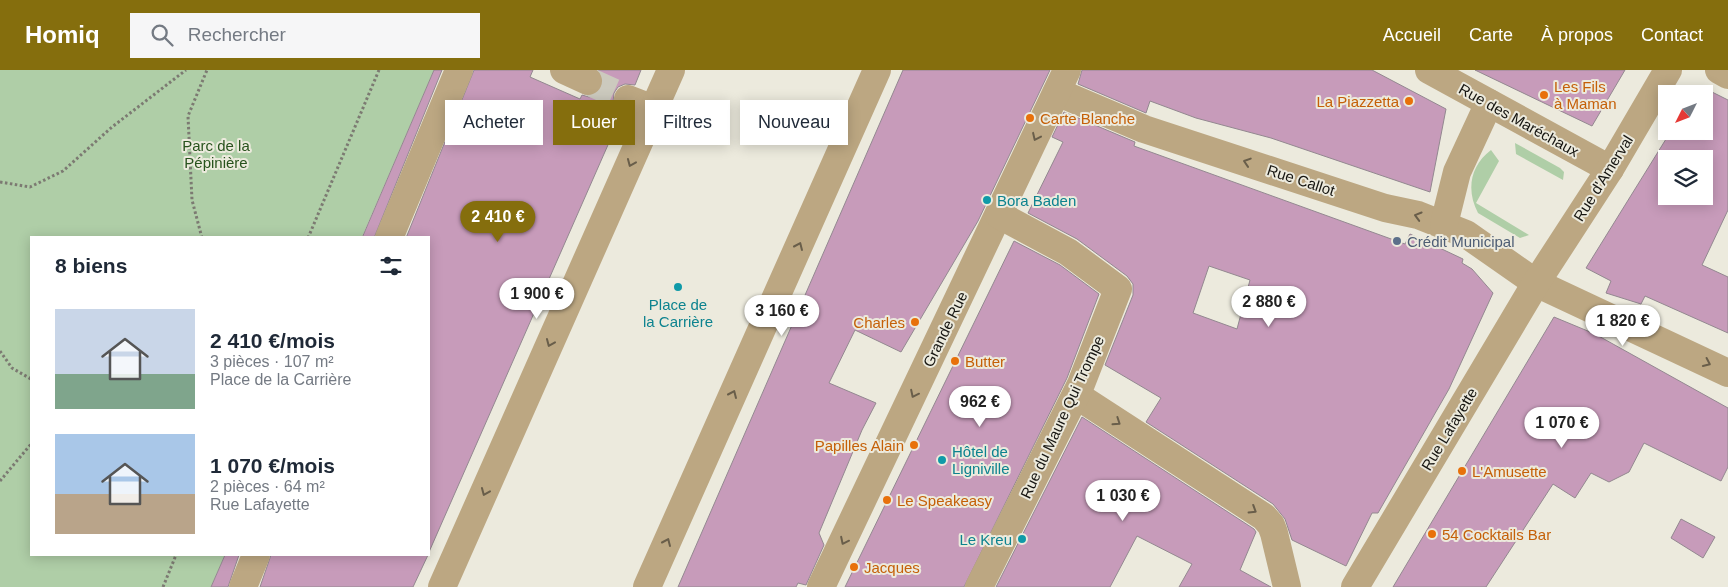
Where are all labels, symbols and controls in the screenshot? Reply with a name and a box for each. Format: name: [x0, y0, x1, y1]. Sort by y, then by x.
search box: [130, 13, 480, 58]
text: Homiq: [25, 21, 100, 48]
icon: search: [148, 21, 176, 49]
text: Rechercher: [188, 24, 286, 45]
text: Accueil: [1383, 25, 1441, 45]
text: Carte: [1469, 25, 1513, 45]
text: À propos: [1541, 25, 1613, 45]
text: Contact: [1641, 25, 1703, 45]
place label: Les Fils à Maman: [1554, 78, 1617, 112]
street label: Rue des Maréchaux: [1456, 80, 1582, 160]
north arrow: [1658, 85, 1712, 140]
map controls: [1658, 85, 1713, 205]
marker: Les Fils à Maman: [1538, 89, 1550, 101]
place label: La Piazzetta: [1316, 93, 1400, 110]
marker: La Piazzetta: [1403, 95, 1415, 107]
chip: Acheter: [445, 100, 543, 145]
chip: Louer: [553, 100, 635, 145]
chip: Filtres: [645, 100, 730, 145]
chip: Nouveau: [740, 100, 848, 145]
place label: Carte Blanche: [1040, 110, 1135, 127]
marker: Carte Blanche: [1024, 112, 1036, 124]
one-way arrow: [1032, 131, 1042, 140]
street label: Rue d'Amerval: [1570, 132, 1636, 224]
park label: Parc de la Pépinière: [182, 137, 250, 171]
button: layers: [1658, 150, 1713, 205]
one-way arrow: [627, 158, 638, 167]
one-way arrow: [1243, 158, 1251, 168]
street label: Rue Callot: [1265, 161, 1338, 199]
place label: Bora Baden: [997, 192, 1076, 209]
marker: Bora Baden: [981, 194, 993, 206]
pin: 2 410 €: [452, 200, 544, 243]
text: 2 410 €: [471, 208, 525, 225]
one-way arrow: [1415, 211, 1423, 221]
place label: Crédit Municipal: [1407, 233, 1515, 250]
marker: Crédit Municipal: [1391, 235, 1403, 247]
one-way arrow: [793, 242, 804, 251]
icon: filters: [377, 252, 405, 280]
text: 8 biens: [55, 254, 127, 277]
pin: 1 900 €: [491, 278, 583, 320]
marker: Place de la Carrière: [672, 281, 684, 293]
text: 1 900 €: [510, 285, 564, 302]
pin: 2 880 €: [1223, 286, 1315, 328]
street label: Grande Rue: [919, 289, 971, 369]
text: 2 880 €: [1242, 293, 1296, 310]
pin: 3 160 €: [736, 294, 828, 337]
place label: Place de la Carrière: [643, 296, 713, 330]
text: 3 160 €: [755, 302, 809, 319]
pin: 1 820 €: [1577, 304, 1669, 347]
text: 1 820 €: [1596, 312, 1650, 329]
place label: Charles: [853, 314, 905, 331]
marker: Charles: [909, 316, 921, 328]
icon: home: [95, 329, 155, 389]
text: 2 410 €/mois: [210, 329, 335, 352]
street label: Rue du Maure Qui Trompe: [1017, 333, 1107, 501]
one-way arrow: [545, 338, 556, 347]
text: 3 pièces · 107 m²: [210, 353, 334, 370]
place label: Butter: [965, 353, 1005, 370]
marker: Butter: [949, 355, 961, 367]
one-way arrow: [1701, 357, 1710, 367]
text: Place de la Carrière: [210, 371, 351, 388]
street label: Rue Lafayette: [1418, 385, 1480, 473]
pin: 962 €: [945, 386, 1015, 428]
one-way arrow: [909, 389, 920, 398]
one-way arrow: [726, 390, 737, 399]
text: 962 €: [960, 393, 1000, 410]
pin: 1 070 €: [1516, 406, 1608, 449]
text: 1 070 €: [1535, 414, 1589, 431]
one-way arrow: [1111, 416, 1120, 425]
place label: Papilles Alain: [815, 437, 904, 454]
marker: Papilles Alain: [908, 439, 920, 451]
place label: Hôtel de Ligniville: [952, 443, 1010, 477]
icon: home: [95, 454, 155, 514]
text: 1 070 €/mois: [210, 454, 335, 477]
marker: Hôtel de Ligniville: [936, 454, 948, 466]
place label: L'Amusette: [1472, 463, 1547, 480]
marker: L'Amusette: [1456, 465, 1468, 477]
text: 2 pièces · 64 m²: [210, 478, 325, 495]
pin: 1 030 €: [1077, 480, 1169, 522]
one-way arrow: [481, 487, 492, 496]
text: 1 030 €: [1096, 487, 1150, 504]
place label: Le Speakeasy: [897, 492, 993, 509]
marker: Le Speakeasy: [881, 494, 893, 506]
text: Rue Lafayette: [210, 496, 310, 513]
one-way arrow: [1248, 503, 1257, 513]
place label: 54 Cocktails Bar: [1442, 526, 1551, 543]
marker: 54 Cocktails Bar: [1426, 528, 1438, 540]
place label: Le Kreu: [959, 531, 1012, 548]
marker: Le Kreu: [1016, 533, 1028, 545]
one-way arrow: [840, 535, 850, 544]
one-way arrow: [660, 539, 670, 548]
place label: Jacques: [864, 559, 920, 576]
marker: Jacques: [848, 561, 860, 573]

